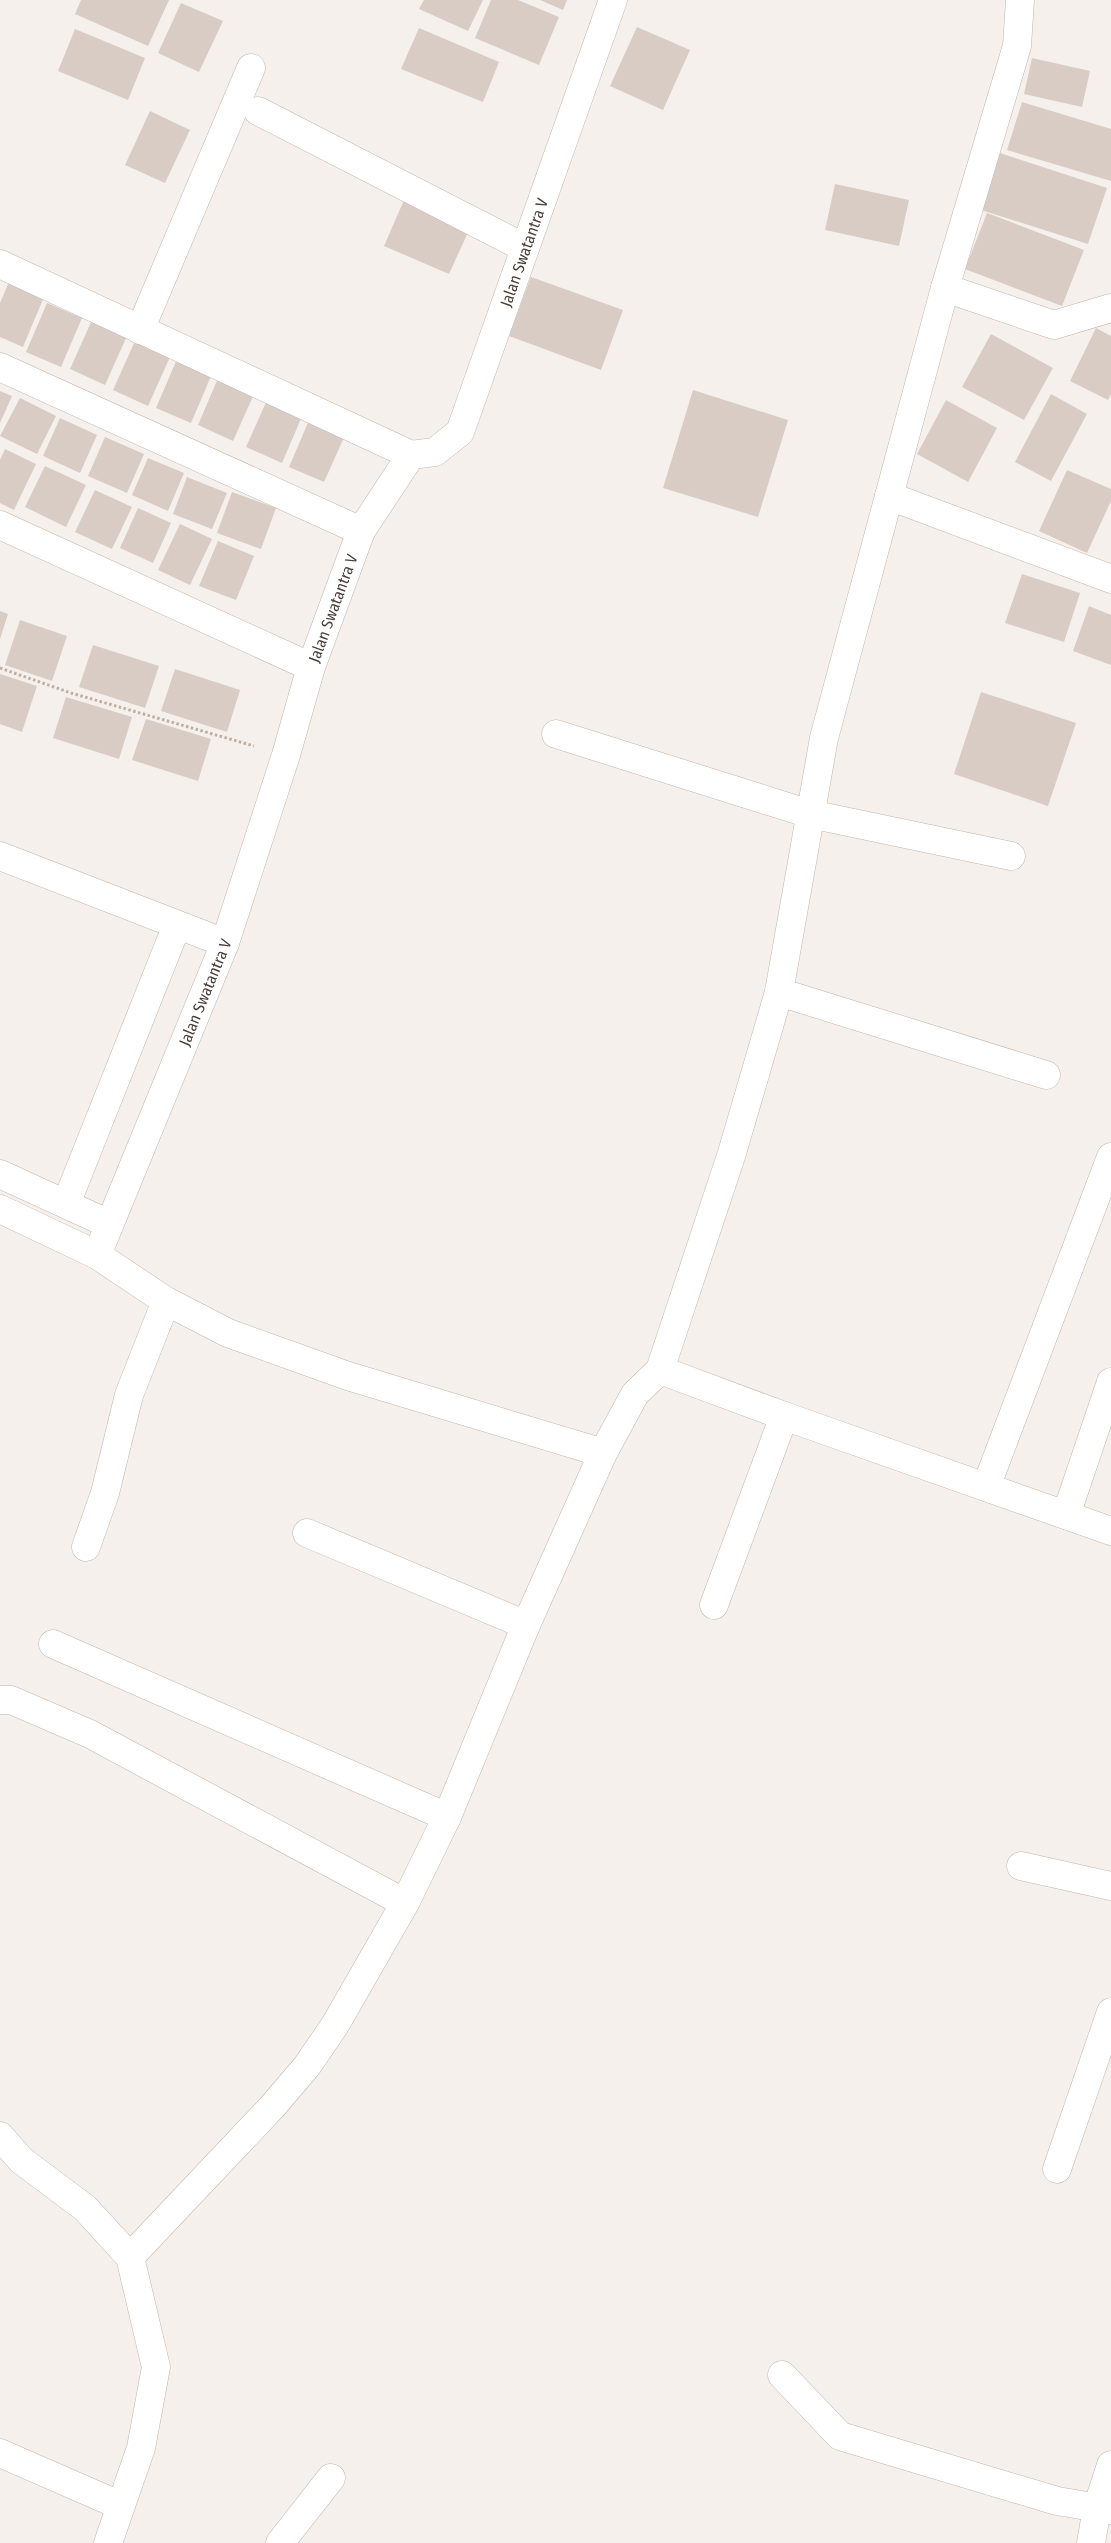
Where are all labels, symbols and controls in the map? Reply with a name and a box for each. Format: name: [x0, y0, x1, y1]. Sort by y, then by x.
street label: Jalan Swatantra V: [496, 195, 552, 309]
street label: Jalan Swatantra V: [304, 551, 361, 665]
street label: Jalan Swatantra V: [174, 935, 236, 1049]

